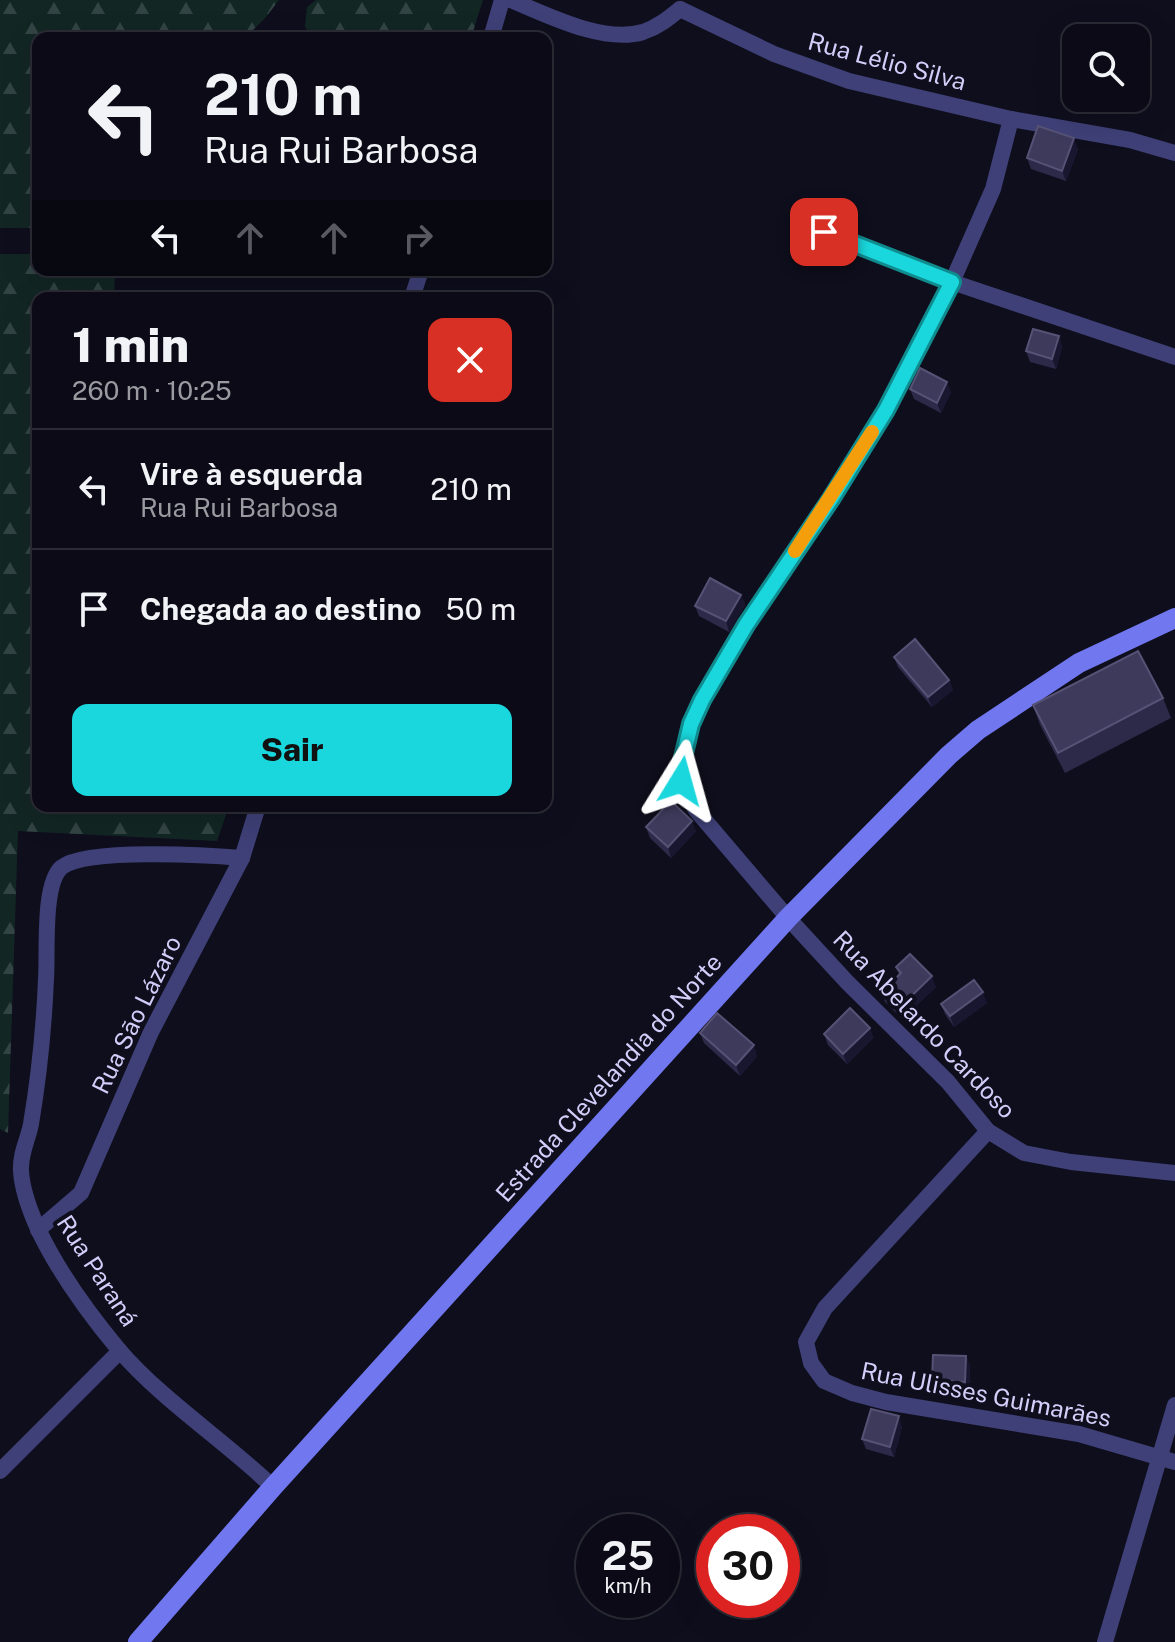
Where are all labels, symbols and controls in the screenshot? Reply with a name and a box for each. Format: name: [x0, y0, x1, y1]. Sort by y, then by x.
map controls: [1062, 24, 1150, 112]
button: search: [1062, 24, 1150, 112]
street label: Rua Lélio Silva: [805, 26, 969, 96]
text: 210 m: [204, 62, 362, 128]
icon: left: [72, 64, 176, 168]
text: Rua Rui Barbosa: [204, 129, 478, 171]
pin: [790, 198, 858, 266]
icon: arrive: [802, 210, 846, 254]
icon: left: [144, 216, 188, 260]
icon: ahead: [228, 216, 272, 260]
icon: ahead: [312, 216, 356, 260]
icon: right: [396, 216, 440, 260]
text: 1 min: [72, 316, 189, 373]
button: close: [428, 318, 512, 402]
text: 260 m · 10:25: [72, 375, 232, 406]
text: Vire à esquerda: [140, 456, 363, 492]
icon: left: [72, 467, 116, 511]
text: 210 m: [430, 471, 512, 507]
text: Rua Rui Barbosa: [140, 492, 338, 523]
icon: arrive: [72, 587, 116, 631]
text: Chegada ao destino: [140, 591, 421, 627]
text: 50 m: [445, 591, 516, 627]
button: Sair: [72, 704, 512, 796]
position arrow: [639, 739, 723, 823]
street label: Rua Abelardo Cardoso: [828, 925, 1021, 1124]
street label: Rua São Lázaro: [86, 931, 186, 1098]
street label: Estrada Clevelandia do Norte: [490, 948, 727, 1207]
street label: Rua Paraná: [52, 1210, 144, 1331]
street label: Rua Ulisses Guimarães: [859, 1356, 1114, 1432]
speed limit sign: 30: [696, 1514, 800, 1618]
text: 25: [602, 1532, 654, 1579]
text: km/h: [604, 1574, 652, 1598]

